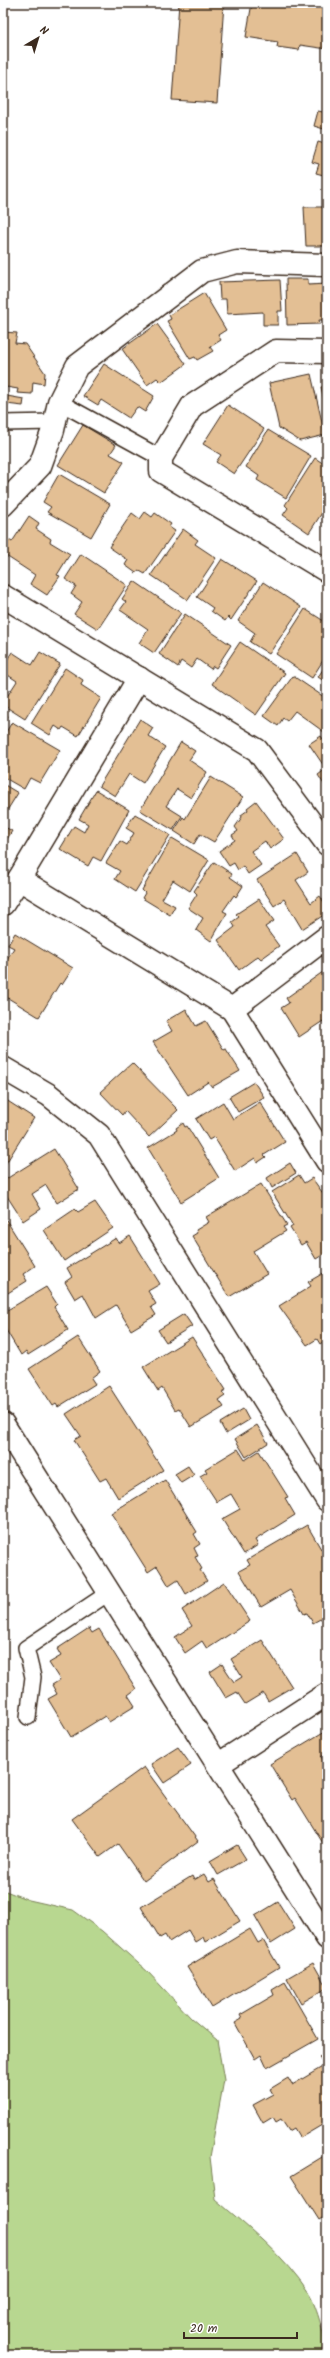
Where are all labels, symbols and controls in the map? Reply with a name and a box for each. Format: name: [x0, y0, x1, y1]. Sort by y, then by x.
north arrow: [18, 18, 58, 58]
text: N: [35, 22, 52, 40]
scale bar: [184, 2314, 297, 2340]
text: 20 m: [190, 2319, 218, 2338]

